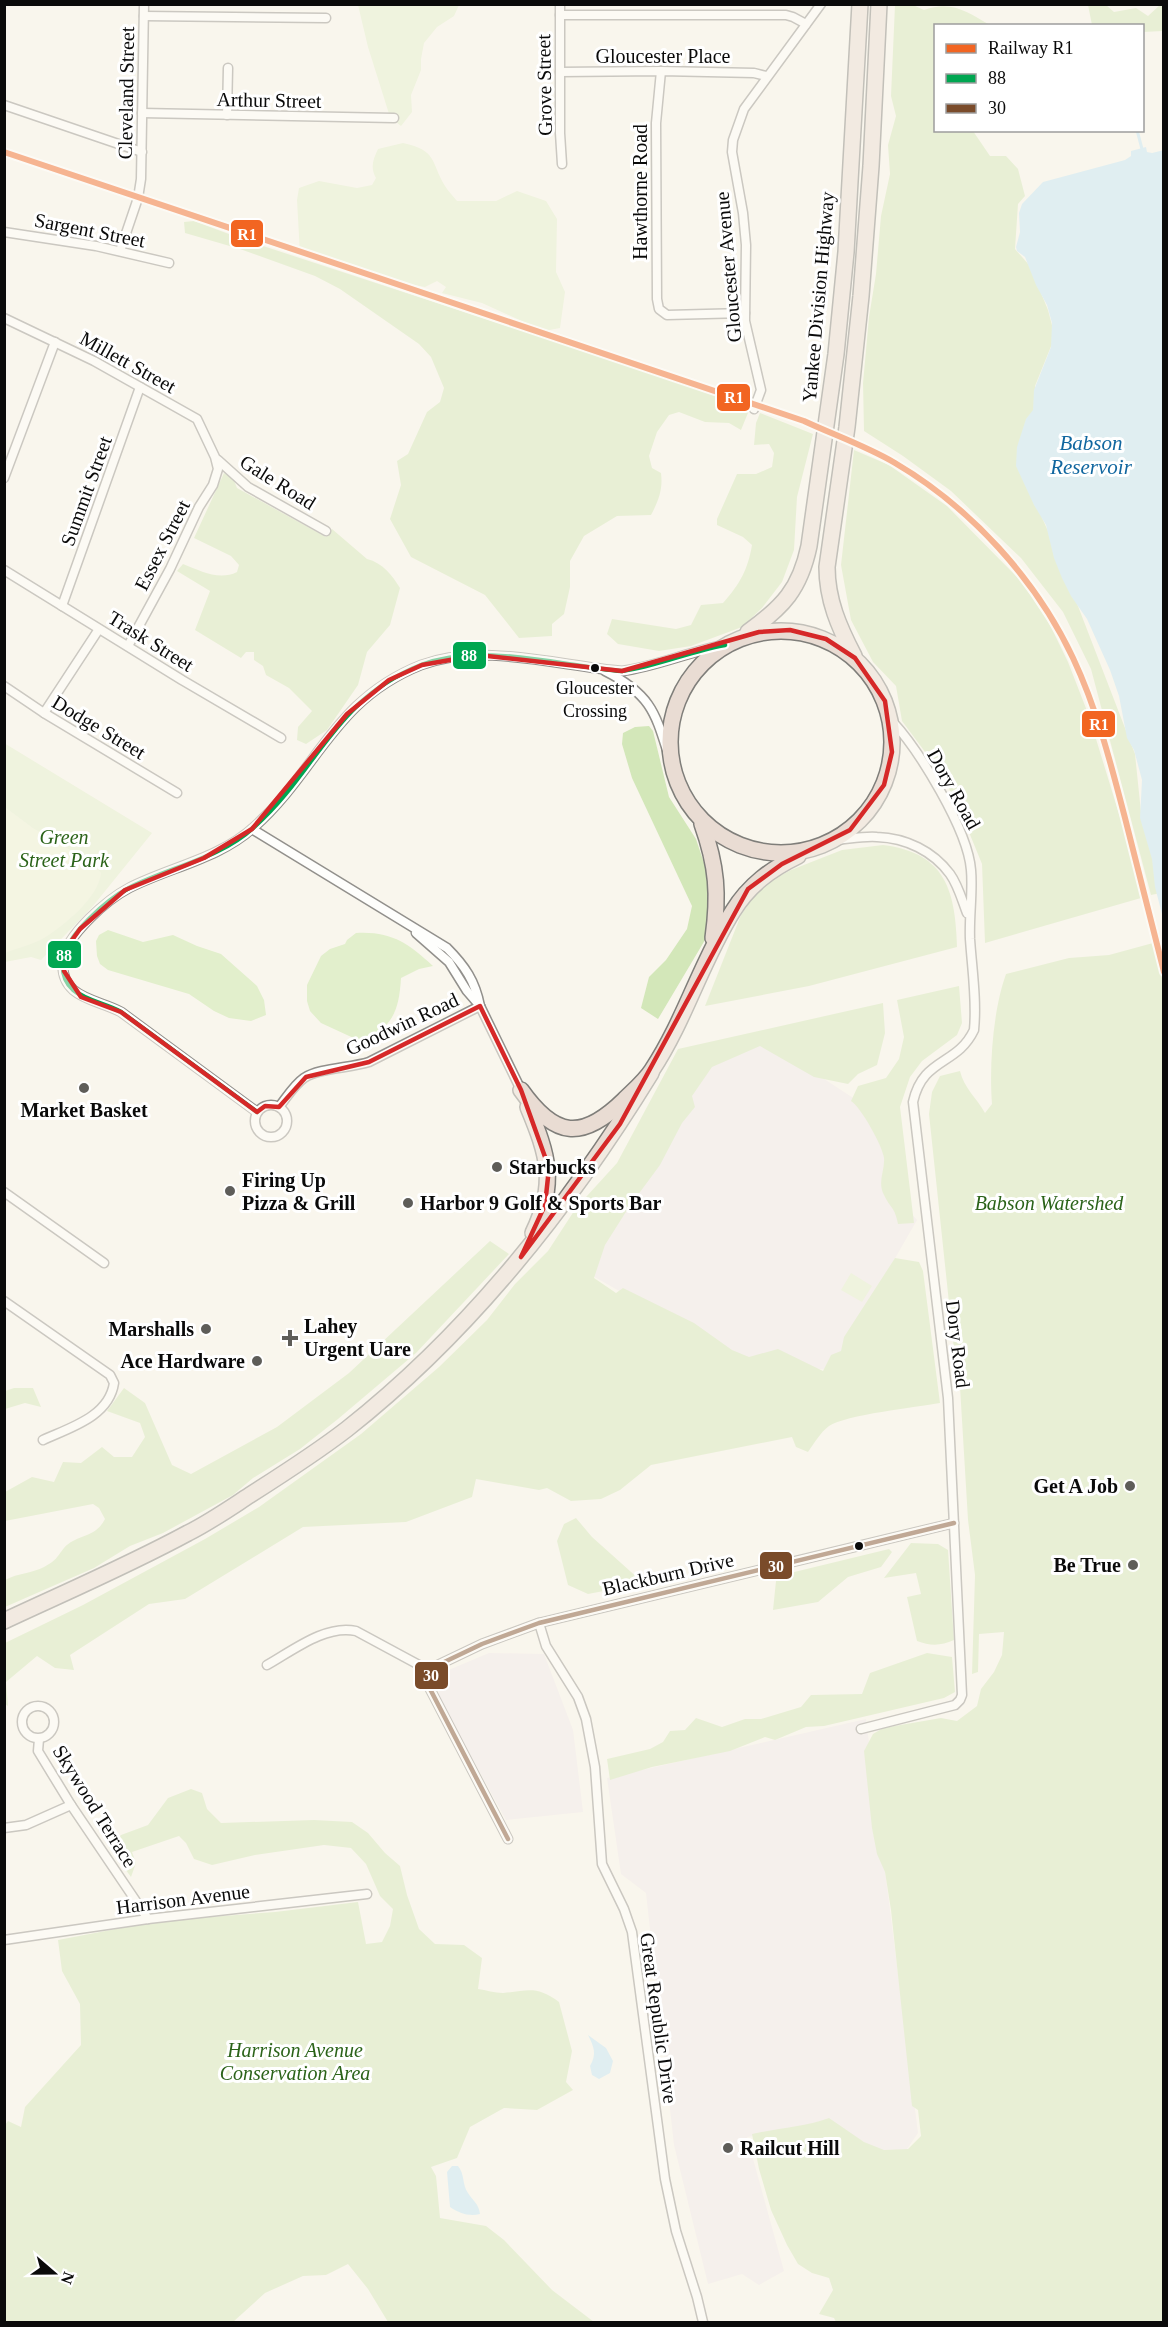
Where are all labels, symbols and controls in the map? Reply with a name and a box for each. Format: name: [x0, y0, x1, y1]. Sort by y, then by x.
legend: [934, 24, 1144, 132]
street label: Cleveland Street: [114, 26, 138, 160]
street label: Grove Street: [532, 34, 556, 136]
text: Railway R1: [988, 38, 1074, 58]
street label: Gloucester Place: [596, 45, 731, 67]
text: 88: [988, 68, 1006, 88]
street label: Arthur Street: [216, 88, 322, 112]
text: 30: [988, 98, 1006, 118]
street label: Hawthorne Road: [629, 124, 651, 260]
street label: Gloucester Avenue: [710, 191, 746, 343]
street label: Yankee Division Highway: [798, 191, 839, 403]
street label: Sargent Street: [33, 208, 148, 253]
line badge: R1: [230, 219, 264, 248]
text: R1: [237, 226, 257, 243]
street label: Millett Street: [76, 327, 180, 398]
line badge: R1: [716, 383, 751, 412]
text: R1: [724, 389, 744, 406]
water label: Babson Reservoir: [1049, 431, 1133, 479]
street label: Summit Street: [56, 433, 116, 549]
street label: Gale Road: [236, 450, 320, 514]
street label: Essex Street: [130, 496, 194, 594]
street label: Trask Street: [104, 606, 198, 676]
line badge: 88: [452, 641, 487, 670]
text: 88: [461, 647, 477, 664]
marker: Gloucester Crossing: [589, 662, 601, 674]
place label: Gloucester Crossing: [556, 678, 634, 721]
street label: Dodge Street: [48, 691, 150, 765]
line badge: R1: [1081, 710, 1116, 738]
text: R1: [1089, 716, 1109, 733]
street label: Dory Road: [922, 745, 985, 833]
park label: Green Street Park: [19, 826, 110, 871]
line badge: 88: [47, 940, 82, 969]
text: 88: [56, 947, 72, 964]
street label: Goodwin Road: [342, 988, 462, 1060]
marker: Market Basket: [77, 1081, 91, 1095]
place label: Market Basket: [20, 1099, 148, 1121]
place label: Starbucks: [509, 1156, 596, 1178]
marker: Starbucks: [490, 1160, 504, 1174]
place label: Firing Up Pizza & Grill: [242, 1169, 356, 1214]
marker: Firing Up Pizza & Grill: [223, 1184, 237, 1198]
place label: Harbor 9 Golf & Sports Bar: [420, 1192, 661, 1215]
park label: Babson Watershed: [975, 1192, 1124, 1214]
marker: Harbor 9 Golf & Sports Bar: [401, 1196, 415, 1210]
street label: Dory Road: [941, 1299, 974, 1389]
place label: Lahey Urgent Uare: [304, 1315, 411, 1361]
place label: Marshalls: [108, 1318, 194, 1340]
marker: Marshalls: [199, 1322, 213, 1336]
marker: Lahey Urgent Uare: [281, 1329, 299, 1347]
place label: Ace Hardware: [120, 1350, 245, 1372]
marker: Ace Hardware: [250, 1354, 264, 1368]
place label: Get A Job: [1034, 1475, 1118, 1497]
marker: Get A Job: [1123, 1479, 1137, 1493]
unlabelled marker: [853, 1540, 865, 1552]
street label: Blackburn Drive: [600, 1548, 736, 1600]
line badge: 30: [759, 1551, 793, 1580]
place label: Be True: [1053, 1554, 1121, 1576]
text: 30: [768, 1558, 784, 1575]
marker: Be True: [1126, 1558, 1140, 1572]
line badge: 30: [414, 1661, 449, 1690]
text: 30: [423, 1667, 439, 1684]
street label: Skywood Terrace: [48, 1741, 141, 1872]
street label: Harrison Avenue: [115, 1880, 251, 1918]
street label: Great Republic Drive: [635, 1931, 682, 2105]
park label: Harrison Avenue Conservation Area: [220, 2039, 370, 2084]
place label: Railcut Hill: [740, 2137, 840, 2159]
marker: Railcut Hill: [721, 2141, 735, 2155]
north arrow: [24, 2243, 84, 2303]
text: N: [58, 2270, 78, 2287]

